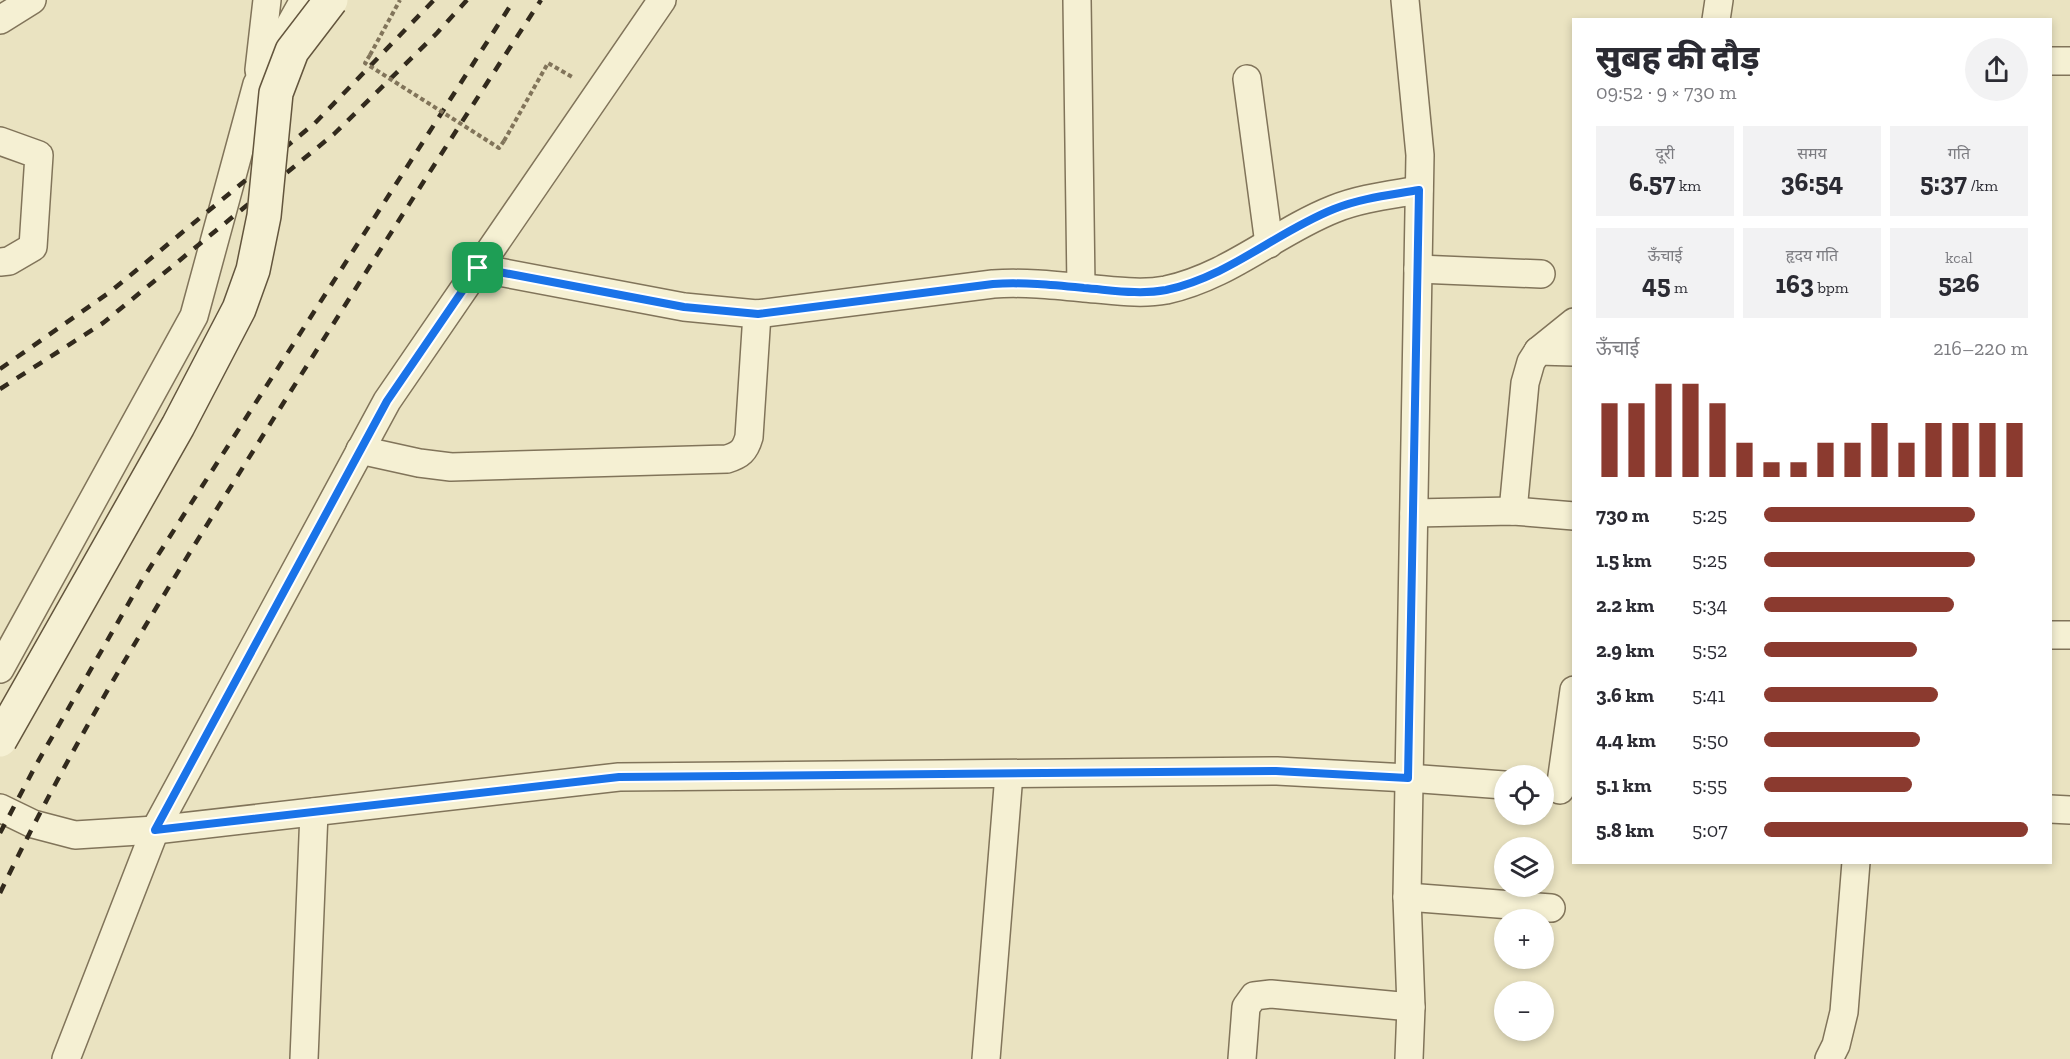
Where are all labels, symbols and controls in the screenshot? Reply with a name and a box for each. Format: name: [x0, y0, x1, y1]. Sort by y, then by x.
text: सुबह की दौड़: [1596, 38, 1759, 77]
button: share: [1965, 38, 2028, 101]
text: 09:52 · 9 × 730 m: [1596, 80, 1737, 104]
text: दूरी: [1655, 144, 1675, 163]
text: समय: [1797, 144, 1827, 163]
text: गति: [1948, 144, 1970, 163]
text: 6.57: [1629, 166, 1675, 198]
text: 36:54: [1781, 166, 1843, 198]
text: 5:37: [1920, 166, 1967, 198]
text: km: [1675, 176, 1701, 195]
text: /km: [1967, 176, 1998, 195]
pin: [452, 242, 503, 293]
text: ऊँचाई: [1648, 246, 1682, 265]
text: हृदय गति: [1786, 246, 1838, 265]
text: kcal: [1945, 248, 1973, 267]
icon: arrive: [461, 251, 494, 284]
text: 526: [1938, 267, 1980, 299]
text: 45: [1642, 268, 1670, 300]
text: 163: [1775, 268, 1814, 300]
text: m: [1670, 278, 1688, 297]
text: bpm: [1814, 278, 1849, 297]
text: ऊँचाई: [1596, 336, 1639, 360]
text: 216–220 m: [1933, 336, 2028, 360]
text: 730 m: [1596, 503, 1649, 527]
text: 5:25: [1692, 503, 1727, 527]
text: 1.5 km: [1596, 548, 1651, 572]
text: 5:25: [1692, 548, 1727, 572]
text: 2.2 km: [1596, 593, 1654, 617]
text: 5:34: [1692, 593, 1727, 617]
text: 2.9 km: [1596, 638, 1654, 662]
text: 5:52: [1692, 638, 1727, 662]
text: 3.6 km: [1596, 683, 1654, 707]
text: 5:41: [1692, 683, 1725, 707]
text: 4.4 km: [1596, 728, 1656, 752]
text: 5:50: [1692, 728, 1728, 752]
map controls: [1494, 765, 1554, 1041]
button: locate: [1494, 765, 1554, 825]
text: 5.1 km: [1596, 773, 1651, 797]
text: 5:55: [1692, 773, 1727, 797]
text: 5.8 km: [1596, 818, 1654, 842]
text: 5:07: [1692, 818, 1728, 842]
button: layers: [1494, 837, 1554, 897]
button: +: [1494, 909, 1554, 969]
button: −: [1494, 981, 1554, 1041]

